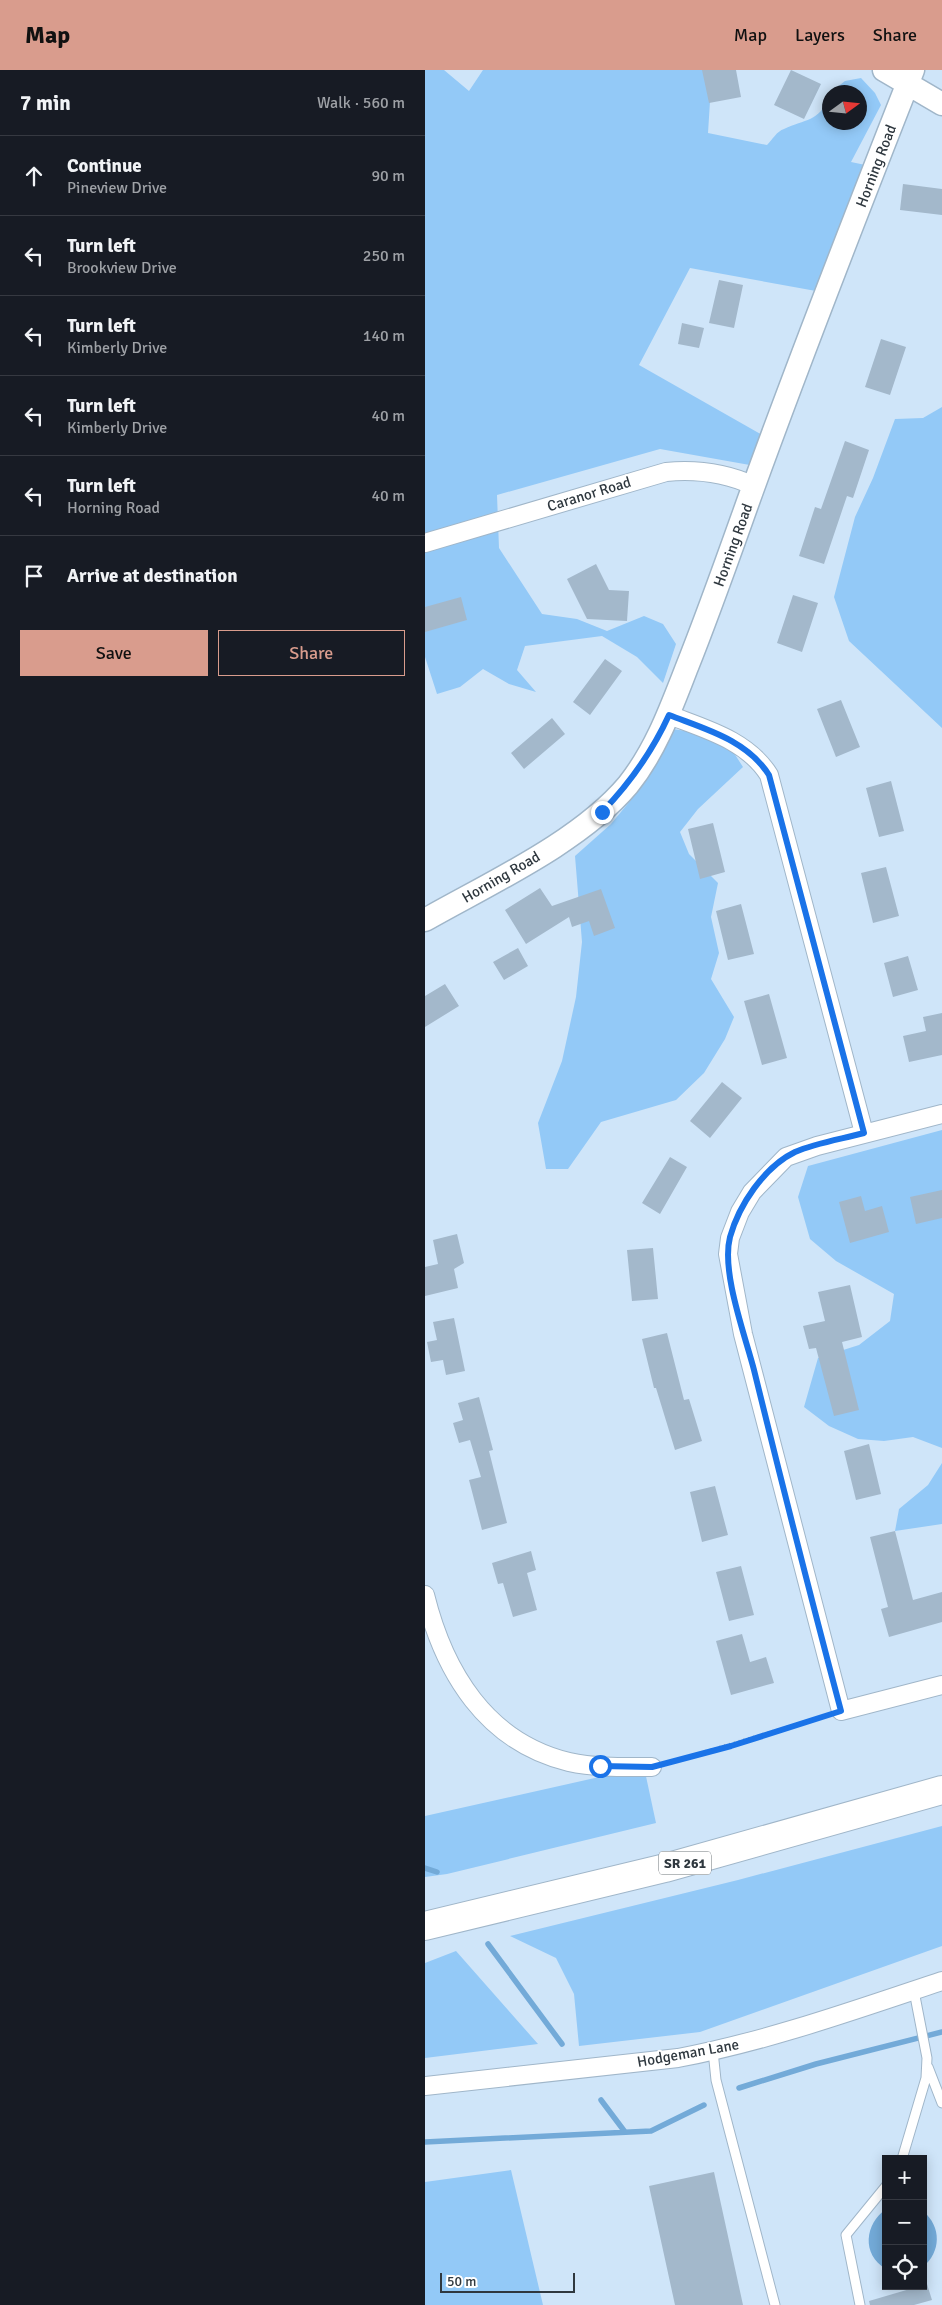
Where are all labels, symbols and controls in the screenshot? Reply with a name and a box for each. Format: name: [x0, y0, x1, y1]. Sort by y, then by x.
text: Map: [25, 20, 70, 50]
text: Map: [734, 24, 767, 46]
text: Layers: [795, 24, 845, 46]
text: Share: [873, 24, 917, 46]
north arrow: [822, 85, 867, 130]
text: 7 min: [20, 90, 71, 116]
text: Walk · 560 m: [317, 93, 405, 113]
street label: Horning Road: [852, 122, 900, 210]
text: Continue: [67, 154, 142, 178]
icon: ahead: [20, 162, 48, 190]
text: 90 m: [371, 166, 405, 186]
text: Pineview Drive: [67, 178, 167, 198]
text: Turn left: [67, 234, 136, 258]
icon: left: [20, 242, 48, 270]
text: 250 m: [363, 246, 405, 266]
text: Brookview Drive: [67, 258, 177, 278]
text: Turn left: [67, 314, 136, 338]
icon: left: [20, 322, 48, 350]
text: 140 m: [363, 326, 405, 346]
text: Kimberly Drive: [67, 338, 167, 358]
text: Turn left: [67, 394, 136, 418]
icon: left: [20, 402, 48, 430]
text: 40 m: [371, 406, 405, 426]
text: Kimberly Drive: [67, 418, 167, 438]
street label: Caranor Road: [545, 473, 633, 515]
text: Turn left: [67, 474, 136, 498]
icon: left: [20, 482, 48, 510]
text: 40 m: [371, 486, 405, 506]
text: Horning Road: [67, 498, 160, 518]
street label: Horning Road: [710, 501, 756, 589]
icon: arrive: [20, 562, 48, 590]
text: Arrive at destination: [67, 564, 238, 588]
button: Save: [20, 630, 208, 676]
button: Share: [218, 630, 405, 676]
route end: [591, 801, 614, 824]
street label: Horning Road: [459, 847, 543, 907]
route start: [589, 1755, 612, 1778]
road number: SR 261: [659, 1852, 711, 1875]
street label: Hodgeman Lane: [636, 2035, 740, 2071]
map controls: [882, 2155, 927, 2290]
button: +: [882, 2155, 927, 2200]
button: −: [882, 2200, 927, 2245]
button: locate: [882, 2245, 927, 2290]
scale bar: [440, 2270, 575, 2293]
text: 50 m: [447, 2273, 476, 2290]

